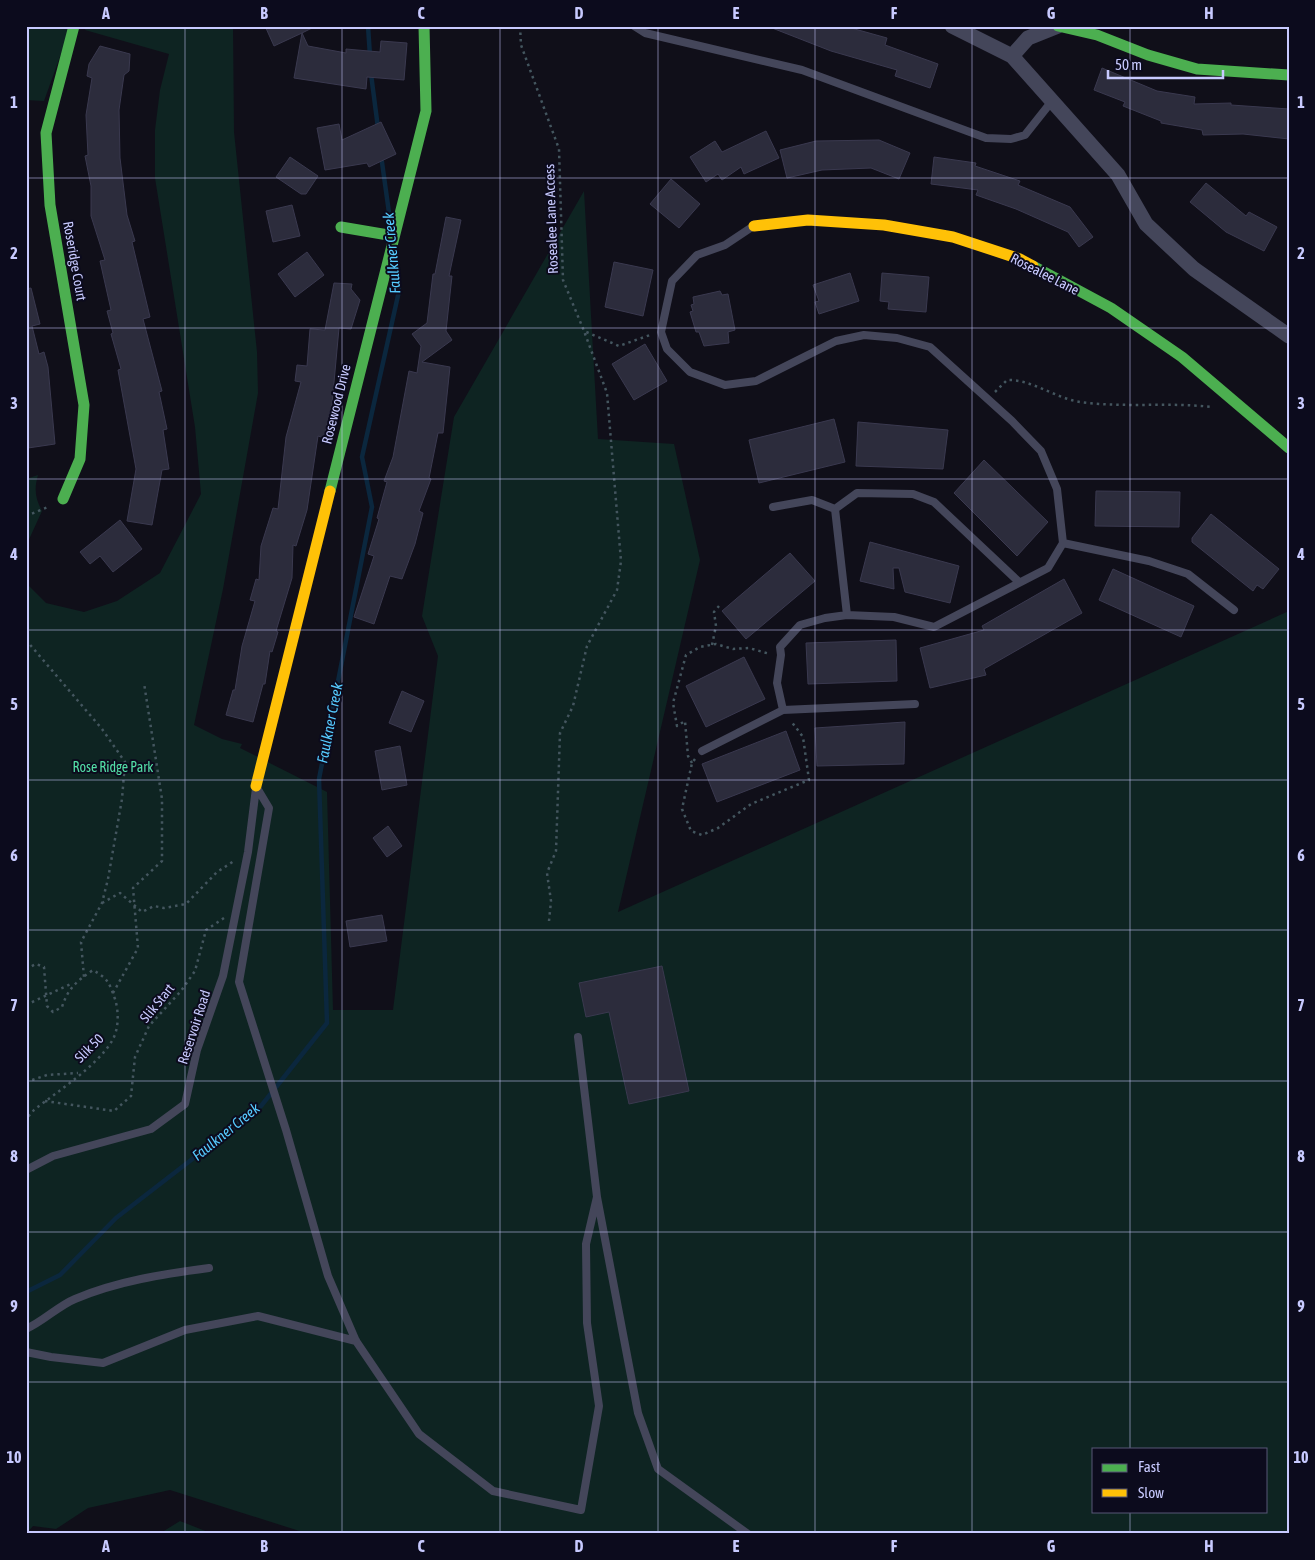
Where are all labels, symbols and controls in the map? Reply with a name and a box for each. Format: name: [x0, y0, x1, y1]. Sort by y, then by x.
text: A: [101, 4, 110, 22]
text: B: [260, 4, 268, 22]
text: C: [417, 4, 425, 22]
text: D: [575, 4, 584, 22]
text: E: [733, 4, 740, 22]
text: F: [891, 4, 898, 22]
text: G: [1047, 4, 1056, 22]
text: H: [1204, 4, 1214, 22]
scale bar: [1108, 48, 1222, 80]
text: 50 m: [1115, 56, 1142, 73]
text: 1: [10, 93, 18, 111]
text: 1: [1297, 93, 1305, 111]
street label: Rosealee Lane Access: [541, 164, 561, 274]
water label: Faulkner Creek: [379, 211, 404, 295]
street label: Roseridge Court: [60, 220, 90, 302]
text: 2: [10, 244, 18, 262]
text: 2: [1297, 244, 1305, 262]
street label: Rosealee Lane: [1008, 250, 1082, 298]
street label: Rosewood Drive: [318, 362, 354, 446]
text: 3: [10, 394, 18, 412]
text: 3: [1297, 394, 1305, 412]
text: 4: [9, 545, 18, 563]
text: 4: [1296, 545, 1305, 563]
water label: Faulkner Creek: [313, 681, 346, 765]
text: 5: [10, 695, 18, 713]
text: 5: [1297, 695, 1305, 713]
park label: Rose Ridge Park: [72, 759, 154, 775]
text: 6: [10, 846, 18, 864]
text: 6: [1297, 846, 1305, 864]
street label: Slik Start: [137, 980, 177, 1026]
street label: Reservoir Road: [174, 988, 214, 1066]
text: 7: [10, 996, 18, 1014]
text: 7: [1297, 996, 1305, 1014]
street label: Slik 50: [71, 1030, 107, 1066]
water label: Faulkner Creek: [189, 1099, 263, 1164]
text: 8: [10, 1147, 18, 1165]
text: 8: [1297, 1147, 1305, 1165]
text: 9: [10, 1297, 18, 1315]
text: 9: [1297, 1297, 1305, 1315]
text: 10: [6, 1448, 22, 1466]
legend: [1092, 1448, 1268, 1512]
text: 10: [1293, 1448, 1309, 1466]
text: Fast: [1138, 1458, 1160, 1475]
text: Slow: [1138, 1484, 1164, 1501]
text: A: [101, 1537, 110, 1555]
text: B: [260, 1537, 268, 1555]
text: C: [417, 1537, 425, 1555]
text: D: [575, 1537, 584, 1555]
text: E: [733, 1537, 740, 1555]
text: F: [891, 1537, 898, 1555]
text: G: [1047, 1537, 1056, 1555]
text: H: [1204, 1537, 1214, 1555]

